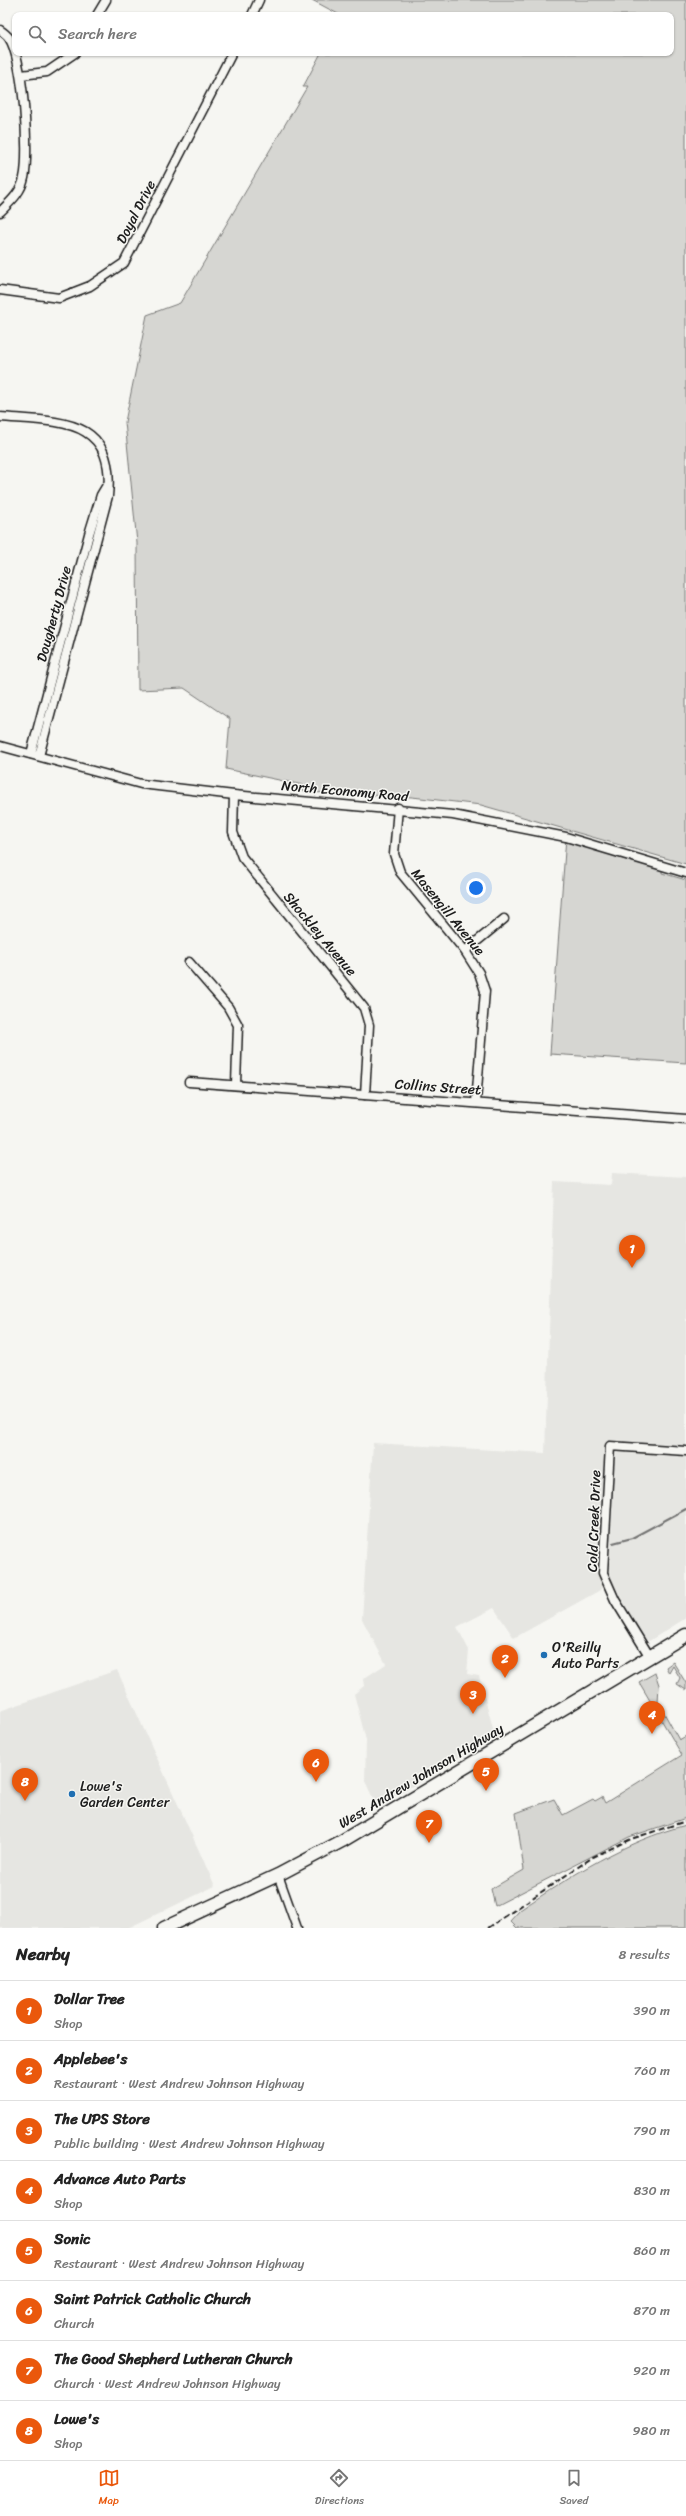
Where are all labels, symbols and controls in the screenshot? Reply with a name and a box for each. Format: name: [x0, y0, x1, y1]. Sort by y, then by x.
search box: [12, 12, 674, 56]
text: Search here: [58, 21, 137, 47]
icon: search: [26, 23, 48, 45]
street label: Doyal Drive: [109, 176, 163, 248]
street label: Dougherty Drive: [29, 563, 79, 665]
street label: North Economy Road: [280, 773, 411, 809]
street label: Masengill Avenue: [405, 863, 491, 962]
your location: [466, 878, 486, 898]
street label: Shockley Avenue: [277, 886, 363, 982]
street label: Collins Street: [394, 1072, 482, 1102]
pin: 1: [619, 1235, 645, 1268]
street label: Cold Creek Drive: [580, 1470, 608, 1572]
place label: O'Reilly Auto Parts: [551, 1635, 619, 1676]
pin: 2: [492, 1645, 518, 1678]
marker: O'Reilly Auto Parts: [539, 1650, 549, 1660]
pin: 3: [460, 1681, 486, 1714]
pin: 4: [639, 1701, 665, 1734]
street label: West Andrew Johnson Highway: [333, 1716, 509, 1835]
pin: 6: [303, 1749, 329, 1782]
pin: 5: [473, 1758, 499, 1791]
pin: 8: [12, 1768, 38, 1801]
place label: Lowe's Garden Center: [80, 1774, 171, 1815]
marker: Lowe's Garden Center: [67, 1789, 77, 1799]
pin: 7: [416, 1810, 442, 1843]
text: Nearby: [16, 1939, 70, 1969]
text: 8 results: [618, 1943, 670, 1966]
text: Dollar Tree: [54, 1986, 125, 2012]
text: 1: [26, 1999, 32, 2022]
text: 390 m: [633, 1999, 670, 2022]
text: Shop: [54, 2012, 82, 2035]
text: Applebee's: [54, 2046, 127, 2072]
text: 2: [25, 2059, 33, 2082]
text: 760 m: [634, 2059, 670, 2082]
text: Restaurant · West Andrew Johnson Highway: [54, 2072, 304, 2095]
text: The UPS Store: [54, 2106, 150, 2132]
text: 3: [25, 2119, 33, 2142]
text: 790 m: [633, 2119, 670, 2142]
text: Public building · West Andrew Johnson Highway: [54, 2132, 324, 2155]
text: Advance Auto Parts: [54, 2166, 186, 2192]
text: 4: [25, 2179, 33, 2202]
text: 830 m: [633, 2179, 670, 2202]
text: Shop: [54, 2192, 82, 2215]
text: Sonic: [54, 2226, 91, 2252]
text: 5: [25, 2239, 33, 2262]
text: 860 m: [633, 2239, 670, 2262]
text: Restaurant · West Andrew Johnson Highway: [54, 2252, 304, 2275]
text: Saint Patrick Catholic Church: [54, 2286, 251, 2312]
text: 6: [25, 2299, 33, 2322]
text: 870 m: [633, 2299, 670, 2322]
text: Church: [54, 2312, 95, 2335]
text: The Good Shepherd Lutheran Church: [54, 2346, 293, 2372]
text: 7: [25, 2359, 33, 2382]
text: 920 m: [633, 2359, 670, 2382]
text: Church · West Andrew Johnson Highway: [54, 2372, 280, 2395]
text: Lowe's: [54, 2406, 99, 2432]
text: 8: [25, 2419, 33, 2442]
text: 980 m: [633, 2419, 670, 2442]
text: Shop: [54, 2432, 82, 2455]
tab: Map: [98, 2467, 120, 2510]
tab: Directions: [315, 2467, 364, 2510]
tab: Saved: [559, 2467, 588, 2510]

